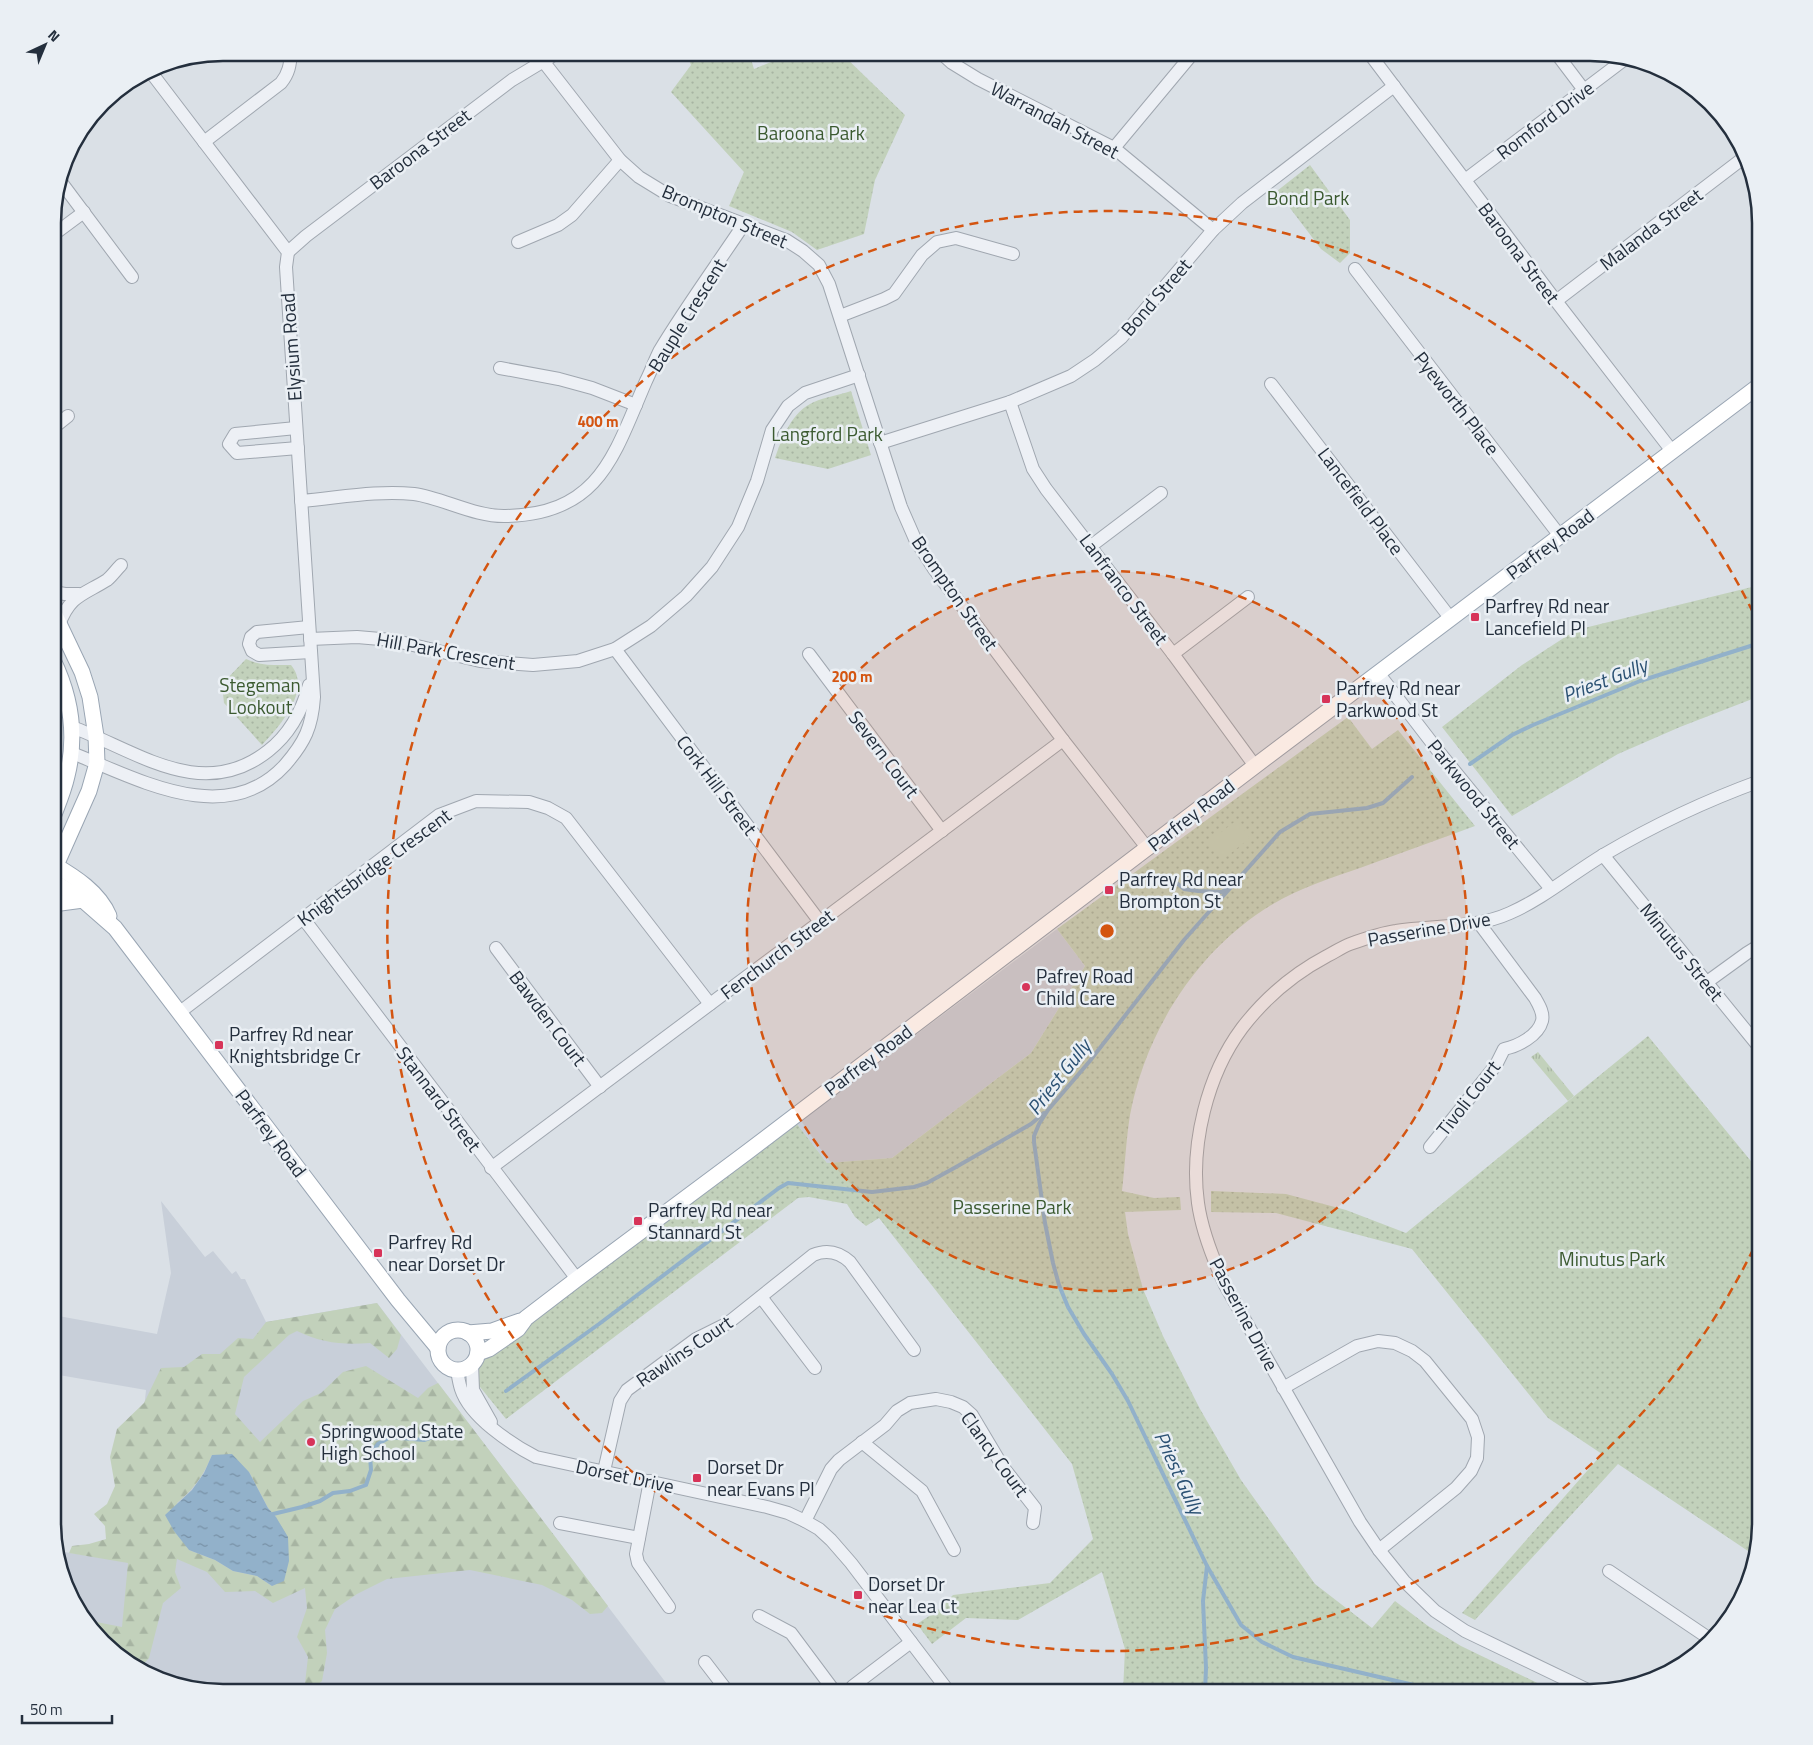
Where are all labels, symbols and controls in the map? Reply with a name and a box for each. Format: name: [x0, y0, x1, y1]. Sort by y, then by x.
north arrow: [20, 20, 70, 70]
text: N: [44, 24, 65, 46]
street label: Warrandah Street: [986, 73, 1125, 166]
street label: Romford Drive: [1490, 73, 1600, 166]
street label: Baroona Street: [363, 101, 477, 196]
park label: Baroona Park: [757, 118, 865, 147]
street label: Brompton Street: [658, 176, 793, 255]
street label: Malanda Street: [1593, 180, 1709, 277]
park label: Bond Park: [1267, 183, 1349, 212]
street label: Baroona Street: [1472, 196, 1567, 310]
street label: Bond Street: [1113, 251, 1198, 342]
street label: Bauple Crescent: [640, 252, 733, 377]
street label: Elysium Road: [272, 292, 309, 402]
street label: Pyeworth Place: [1408, 345, 1507, 461]
text: 400 m: [577, 410, 619, 433]
park label: Langford Park: [771, 419, 883, 448]
street label: Lancefield Place: [1311, 441, 1412, 561]
street label: Parfrey Road: [1499, 501, 1600, 586]
street label: Lanfranco Street: [1073, 527, 1176, 651]
street label: Brompton Street: [905, 530, 1006, 656]
place label: Parfrey Rd near Lancefield Pl: [1485, 591, 1610, 642]
marker: Parfrey Rd near Lancefield Pl: [1469, 611, 1481, 623]
street label: Hill Park Crescent: [375, 624, 518, 677]
water label: Priest Gully: [1558, 648, 1654, 710]
text: 200 m: [831, 665, 873, 688]
park label: Stegeman Lookout: [219, 670, 301, 721]
place label: Parfrey Rd near Parkwood St: [1336, 673, 1461, 724]
marker: Parfrey Rd near Parkwood St: [1320, 693, 1332, 705]
street label: Severn Court: [842, 704, 927, 804]
street label: Cork Hill Street: [670, 728, 765, 841]
street label: Parkwood Street: [1421, 732, 1528, 855]
street label: Parfrey Road: [1141, 771, 1241, 858]
street label: Knightsbridge Crescent: [291, 800, 457, 933]
place label: Parfrey Rd near Brompton St: [1119, 864, 1244, 915]
marker: Parfrey Rd near Brompton St: [1103, 884, 1115, 896]
street label: Minutus Street: [1634, 896, 1731, 1007]
street label: Fenchurch Street: [714, 901, 840, 1006]
street label: Passerine Drive: [1365, 903, 1493, 954]
centre of rings: [1098, 922, 1116, 940]
place label: Pafrey Road Child Care: [1036, 961, 1133, 1012]
street label: Bawden Court: [503, 964, 594, 1072]
marker: Pafrey Road Child Care: [1020, 981, 1032, 993]
street label: Parfrey Road: [817, 1017, 918, 1102]
place label: Parfrey Rd near Knightsbridge Cr: [229, 1019, 361, 1070]
water label: Priest Gully: [1019, 1031, 1099, 1121]
marker: Parfrey Rd near Knightsbridge Cr: [213, 1039, 225, 1051]
street label: Stannard Street: [390, 1040, 489, 1158]
street label: Tivoli Court: [1429, 1053, 1507, 1142]
street label: Parfrey Road: [229, 1082, 314, 1183]
park label: Passerine Park: [952, 1192, 1072, 1221]
place label: Parfrey Rd near Stannard St: [648, 1195, 773, 1246]
marker: Parfrey Rd near Stannard St: [632, 1215, 644, 1227]
place label: Parfrey Rd near Dorset Dr: [388, 1227, 505, 1278]
park label: Minutus Park: [1559, 1244, 1665, 1273]
marker: Parfrey Rd near Dorset Dr: [372, 1247, 384, 1259]
street label: Passerine Drive: [1202, 1252, 1286, 1375]
street label: Rawlins Court: [630, 1307, 738, 1394]
street label: Clancy Court: [954, 1405, 1037, 1503]
place label: Springwood State High School: [321, 1416, 463, 1467]
water label: Priest Gully: [1147, 1426, 1213, 1521]
marker: Springwood State High School: [305, 1436, 317, 1448]
street label: Dorset Drive: [573, 1451, 677, 1500]
place label: Dorset Dr near Evans Pl: [707, 1452, 815, 1503]
marker: Dorset Dr near Evans Pl: [691, 1472, 703, 1484]
place label: Dorset Dr near Lea Ct: [868, 1569, 958, 1620]
marker: Dorset Dr near Lea Ct: [852, 1589, 864, 1601]
scale bar: [22, 1692, 112, 1724]
text: 50 m: [30, 1698, 63, 1721]

